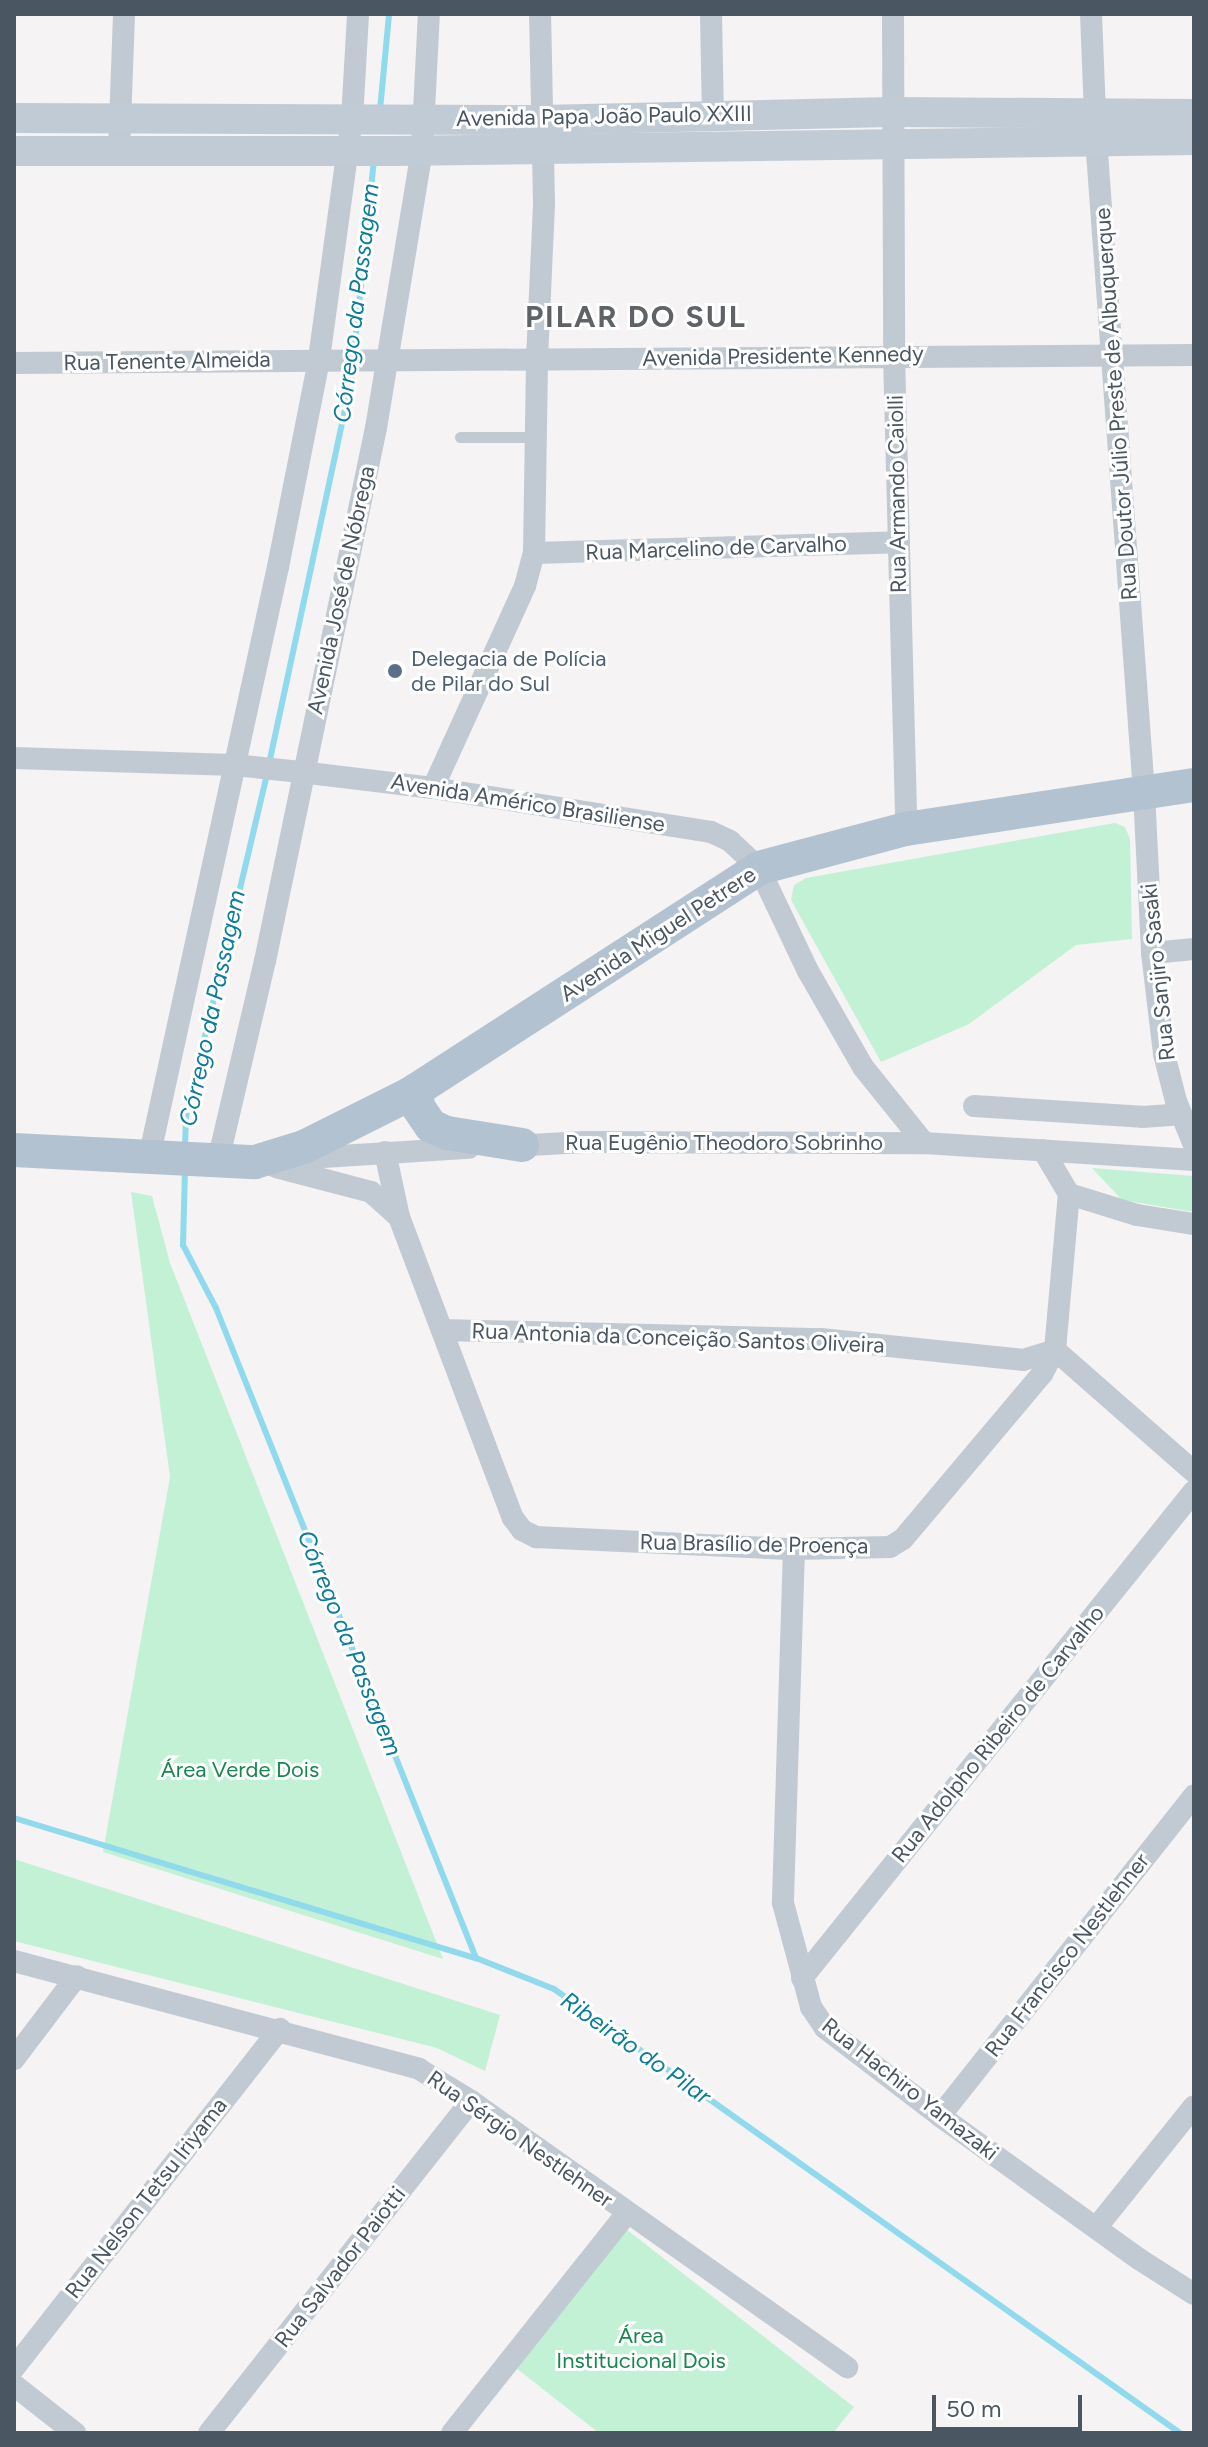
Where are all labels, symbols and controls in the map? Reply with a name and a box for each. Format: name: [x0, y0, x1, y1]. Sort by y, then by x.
street label: Avenida Papa João Paulo XXIII: [456, 100, 752, 132]
water label: Córrego da Passagem: [327, 182, 385, 424]
street label: Rua Doutor Júlio Preste de Albuquerque: [1089, 207, 1143, 601]
district label: PILAR DO SUL: [525, 299, 747, 335]
street label: Avenida Presidente Kennedy: [642, 340, 924, 372]
street label: Rua Tenente Almeida: [63, 346, 271, 376]
street label: Rua Armando Caiolli: [882, 395, 912, 593]
street label: Avenida José de Nóbrega: [302, 463, 380, 717]
street label: Rua Marcelino de Carvalho: [585, 530, 847, 566]
place label: Delegacia de Polícia de Pilar do Sul: [411, 645, 607, 696]
marker: Delegacia de Polícia de Pilar do Sul: [386, 662, 404, 680]
street label: Avenida Américo Brasiliense: [389, 768, 667, 838]
street label: Avenida Miguel Petrere: [555, 861, 761, 1007]
street label: Rua Sanjiro Sasaki: [1136, 882, 1180, 1062]
water label: Córrego da Passagem: [173, 887, 251, 1129]
street label: Rua Eugênio Theodoro Sobrinho: [565, 1130, 883, 1156]
street label: Rua Antonia da Conceição Santos Oliveira: [471, 1318, 885, 1358]
water label: Córrego da Passagem: [292, 1526, 408, 1760]
street label: Rua Brasílio de Proença: [639, 1529, 869, 1559]
street label: Rua Adolpho Ribeiro de Carvalho: [886, 1600, 1110, 1868]
park label: Área Verde Dois: [161, 1757, 319, 1783]
street label: Rua Francisco Nestlehner: [979, 1848, 1155, 2062]
water label: Ribeirão do Pilar: [555, 1986, 717, 2110]
street label: Rua Hachiro Yamazaki: [817, 2012, 1003, 2166]
street label: Rua Sérgio Nestlehner: [422, 2065, 618, 2213]
street label: Rua Nelson Tetsu Iriyama: [59, 2092, 233, 2304]
street label: Rua Salvador Paiotti: [269, 2181, 411, 2353]
park label: Área Institucional Dois: [556, 2322, 726, 2374]
scale bar: [936, 2379, 1086, 2429]
text: 50 m: [946, 2394, 1002, 2423]

